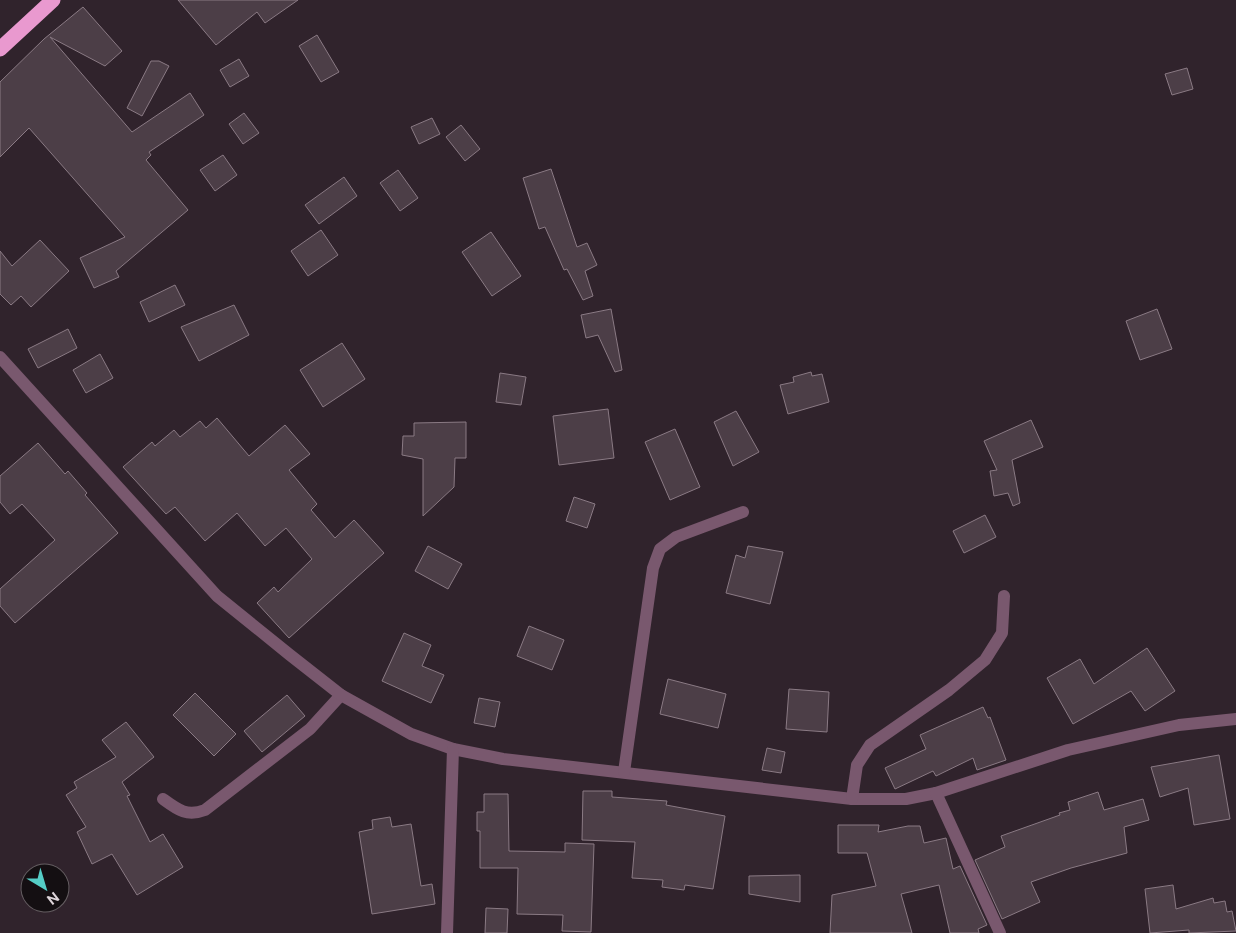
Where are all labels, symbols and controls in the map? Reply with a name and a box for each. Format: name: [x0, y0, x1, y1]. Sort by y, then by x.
north arrow: [20, 863, 70, 913]
text: N: [44, 889, 62, 908]

